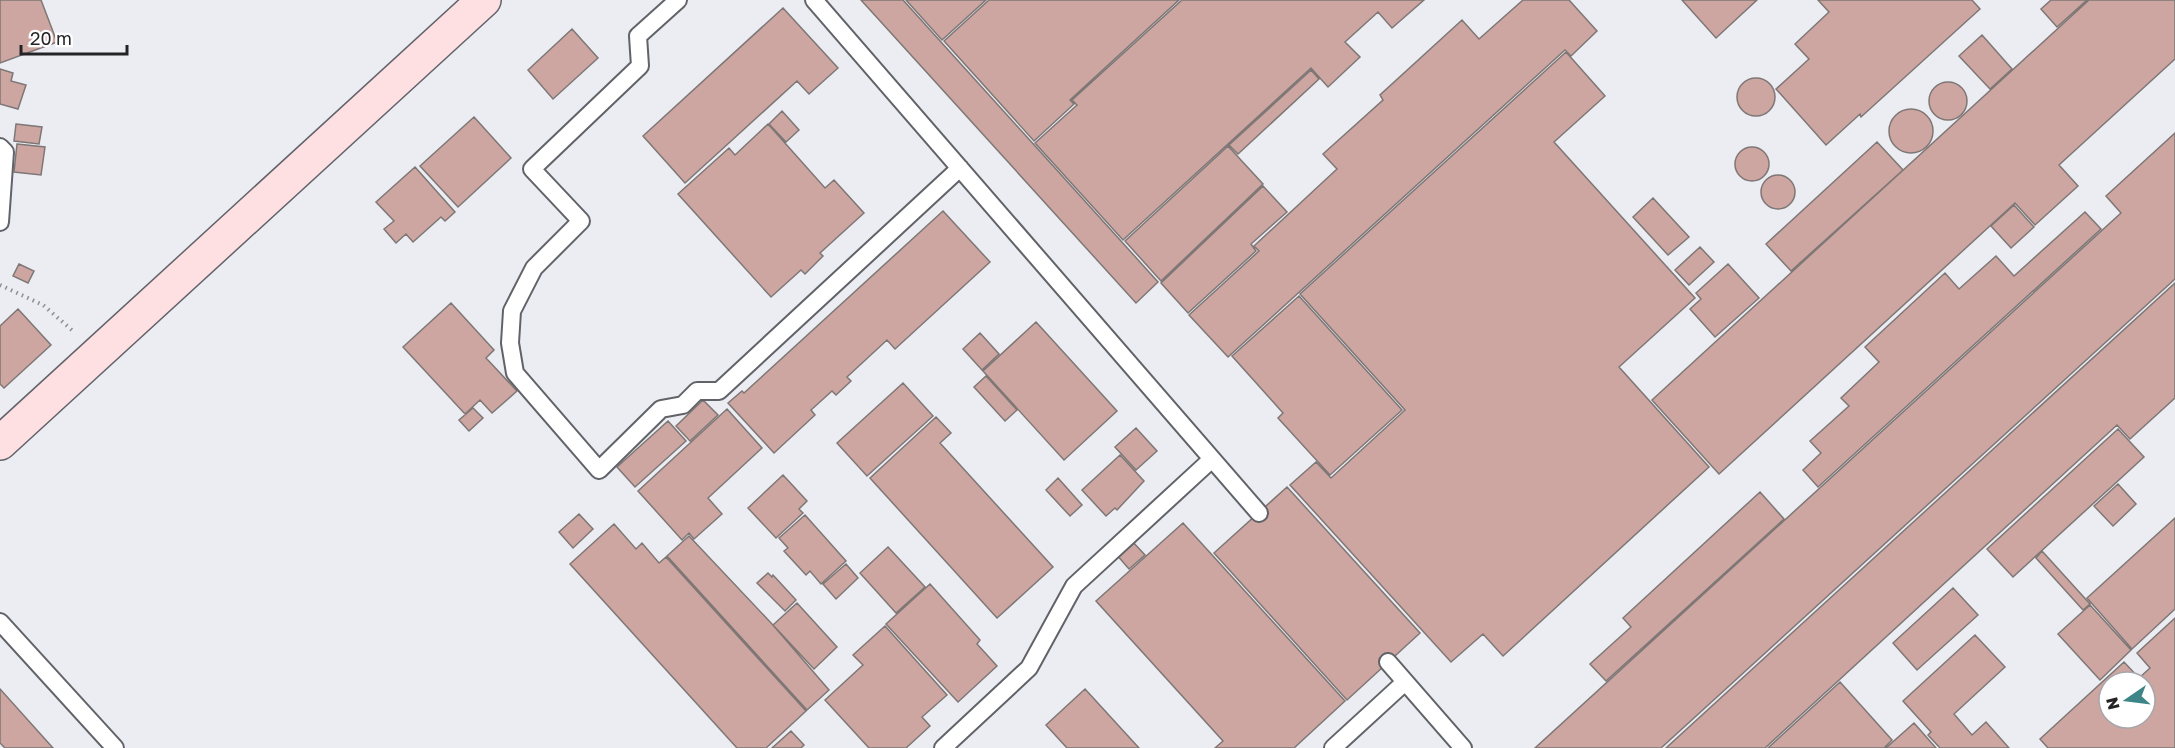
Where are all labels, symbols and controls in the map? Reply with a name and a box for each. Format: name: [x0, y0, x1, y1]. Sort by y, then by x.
scale bar: [21, 18, 128, 56]
text: 20 m: [30, 27, 72, 49]
north arrow: [2097, 670, 2157, 730]
text: N: [2101, 695, 2124, 712]

